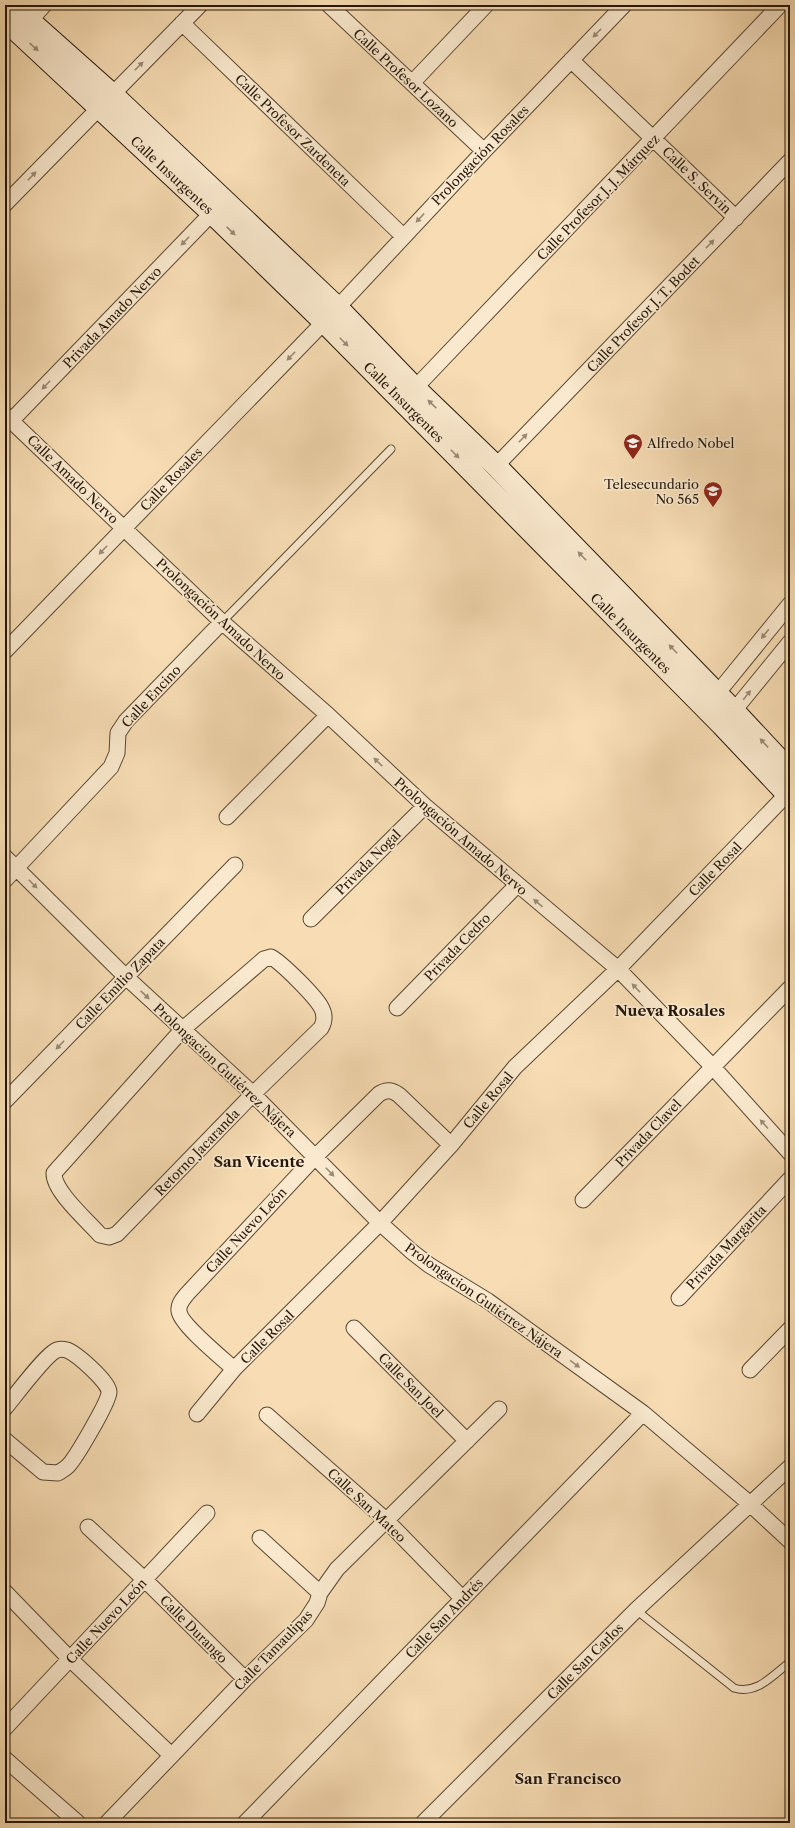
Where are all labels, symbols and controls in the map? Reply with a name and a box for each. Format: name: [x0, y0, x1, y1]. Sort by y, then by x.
street label: Calle Profesor Lozano: [350, 25, 462, 131]
one-way arrow: [592, 28, 602, 38]
one-way arrow: [29, 42, 39, 51]
one-way arrow: [135, 61, 144, 71]
street label: Calle Profesor Zardeneta: [232, 71, 354, 189]
street label: Prolongación Rosales: [428, 102, 532, 208]
street label: Calle Profesor J. J. Márquez: [534, 130, 663, 263]
street label: Calle Insurgentes: [127, 133, 217, 218]
street label: Calle S. Servin: [659, 143, 735, 217]
one-way arrow: [27, 171, 37, 181]
one-way arrow: [416, 213, 425, 223]
one-way arrow: [226, 226, 236, 236]
one-way arrow: [180, 236, 190, 246]
one-way arrow: [705, 239, 715, 249]
street label: Calle Profesor J. T. Bodet: [583, 252, 703, 375]
street label: Privada Amado Nervo: [59, 263, 165, 371]
one-way arrow: [339, 337, 349, 347]
one-way arrow: [286, 351, 296, 361]
street label: Calle Insurgentes: [360, 358, 448, 446]
one-way arrow: [41, 380, 51, 390]
one-way arrow: [427, 399, 437, 409]
street label: Calle Amado Nervo: [24, 431, 122, 527]
school or university icon: Alfredo Nobel: [622, 432, 644, 460]
one-way arrow: [518, 433, 528, 443]
place label: Alfredo Nobel: [646, 435, 735, 451]
street label: Calle Rosales: [137, 444, 205, 514]
one-way arrow: [450, 449, 460, 459]
place label: Telesecundario No 565: [604, 476, 699, 507]
school or university icon: Telesecundario No 565: [702, 480, 724, 508]
one-way arrow: [98, 545, 108, 555]
one-way arrow: [577, 551, 587, 561]
street label: Prolongación Amado Nervo: [153, 555, 289, 683]
street label: Calle Insurgentes: [587, 589, 675, 677]
one-way arrow: [761, 629, 770, 640]
one-way arrow: [668, 644, 678, 654]
street label: Calle Encino: [118, 662, 184, 730]
one-way arrow: [743, 689, 752, 700]
one-way arrow: [759, 738, 768, 748]
one-way arrow: [373, 758, 382, 767]
street label: Prolongación Amado Nervo: [391, 774, 531, 898]
street label: Privada Nogal: [332, 826, 404, 898]
street label: Calle Rosal: [685, 838, 745, 899]
one-way arrow: [28, 879, 38, 889]
one-way arrow: [533, 899, 544, 908]
street label: Privada Cedro: [421, 910, 493, 984]
street label: Calle Emilio Zapata: [72, 934, 168, 1032]
one-way arrow: [631, 983, 641, 993]
one-way arrow: [141, 990, 150, 999]
street label: Prolongacion Gutiérrez Nájera: [150, 1000, 300, 1140]
district label: Nueva Rosales: [615, 1001, 725, 1020]
one-way arrow: [55, 1040, 65, 1050]
street label: Calle Rosal: [460, 1068, 516, 1132]
street label: Privada Clavel: [612, 1096, 684, 1170]
street label: Retorno Jacaranda: [151, 1105, 243, 1199]
one-way arrow: [760, 1119, 769, 1128]
district label: San Vicente: [214, 1152, 305, 1171]
one-way arrow: [326, 1167, 335, 1177]
street label: Calle Nuevo León: [202, 1184, 290, 1276]
street label: Privada Margarita: [683, 1201, 769, 1292]
street label: Prolongacion Gutiérrez Nájera: [402, 1239, 566, 1361]
street label: Calle Rosal: [237, 1307, 297, 1367]
street label: Calle San Joel: [375, 1349, 447, 1421]
one-way arrow: [569, 1359, 580, 1368]
street label: Calle San Mateo: [325, 1465, 410, 1545]
street label: Calle San Andrés: [402, 1574, 486, 1661]
street label: Calle Nuevo León: [62, 1575, 150, 1667]
street label: Calle Durango: [157, 1592, 231, 1666]
street label: Calle Tamaulipas: [231, 1606, 316, 1694]
street label: Calle San Carlos: [544, 1619, 627, 1702]
district label: San Francisco: [515, 1769, 621, 1788]

